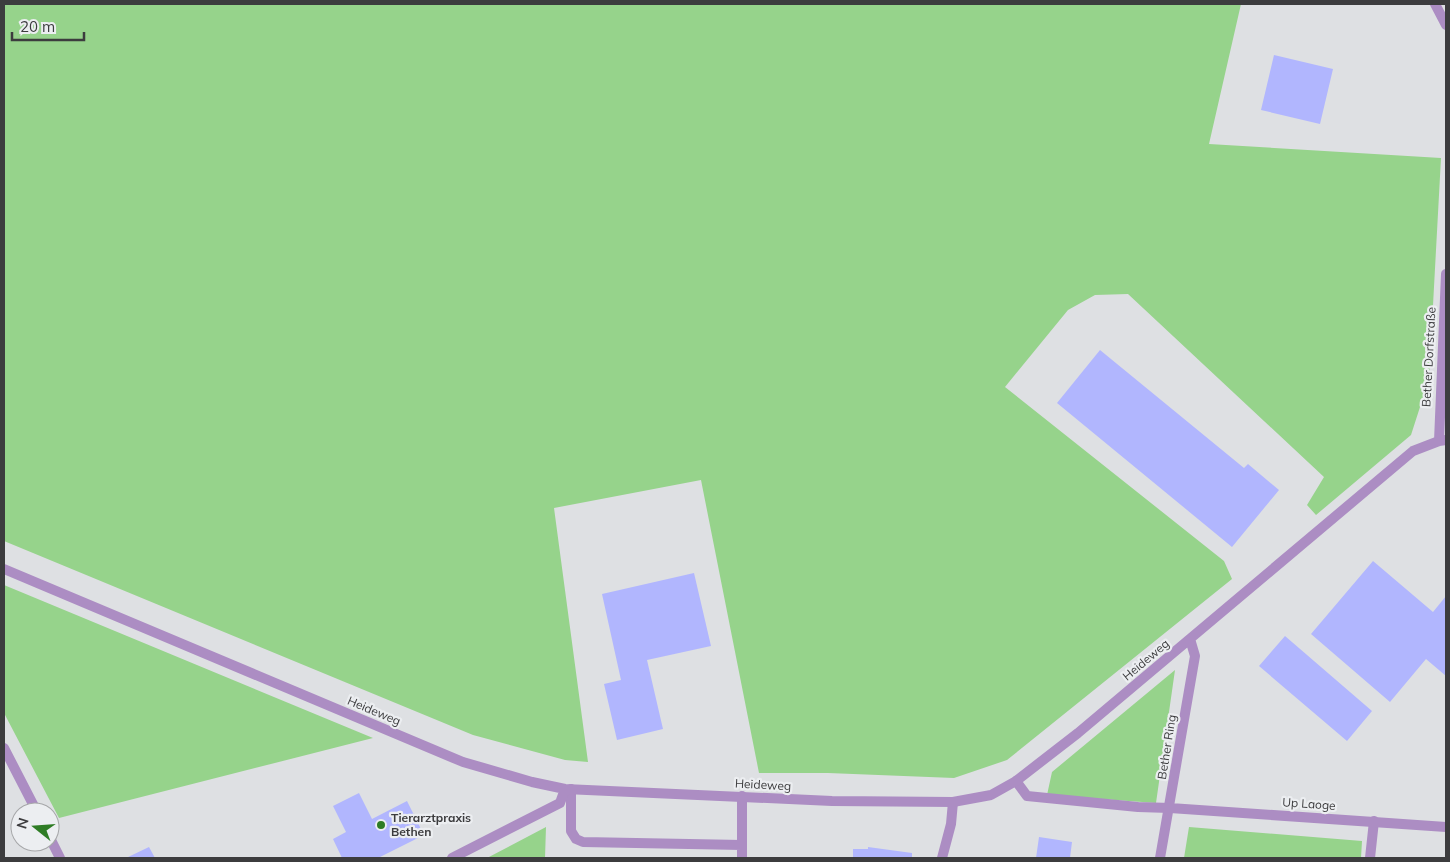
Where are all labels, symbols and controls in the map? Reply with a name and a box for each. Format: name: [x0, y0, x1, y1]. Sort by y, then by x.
scale bar: [12, 10, 85, 42]
text: 20 m: [20, 17, 55, 36]
street label: Bether Dorfstraße: [1418, 307, 1439, 407]
street label: Heideweg: [1119, 636, 1172, 683]
street label: Heideweg: [345, 693, 403, 728]
street label: Bether Ring: [1154, 713, 1179, 780]
street label: Heideweg: [735, 776, 792, 793]
street label: Up Laoge: [1282, 794, 1336, 813]
north arrow: [10, 802, 60, 852]
place label: Tierarztpraxis Bethen: [391, 810, 471, 839]
text: N: [12, 816, 33, 831]
marker: Tierarztpraxis Bethen: [375, 819, 387, 831]

